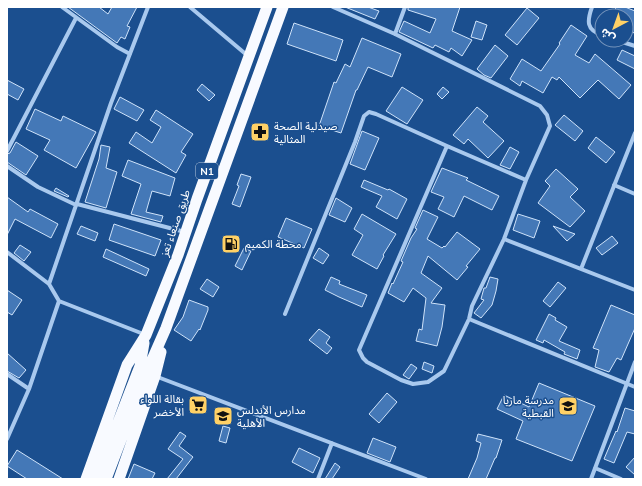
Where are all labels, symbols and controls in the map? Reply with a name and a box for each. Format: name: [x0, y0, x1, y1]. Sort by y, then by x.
north arrow: [594, 8, 634, 48]
text: ش: [597, 25, 618, 46]
place label: صيدلية الصحة المثالية: [274, 119, 337, 146]
pharmacy icon: صيدلية الصحة المثالية: [249, 121, 271, 143]
road number: N1: [196, 163, 218, 179]
street label: طريق صنعاء تعز: [157, 188, 193, 259]
fuel station icon: محطة الكميم: [220, 233, 242, 255]
place label: محطة الكميم: [245, 237, 302, 253]
place label: بقالة اللواء الأخضر: [140, 392, 184, 419]
place label: مدرسة ماريا القبطية: [503, 393, 554, 420]
supermarket icon: بقالة اللواء الأخضر: [187, 394, 209, 416]
school or university icon: مدرسة ماريا القبطية: [557, 395, 579, 417]
place label: مدارس الأندلس الأهلية: [237, 403, 306, 430]
school or university icon: مدارس الأندلس الأهلية: [212, 405, 234, 427]

